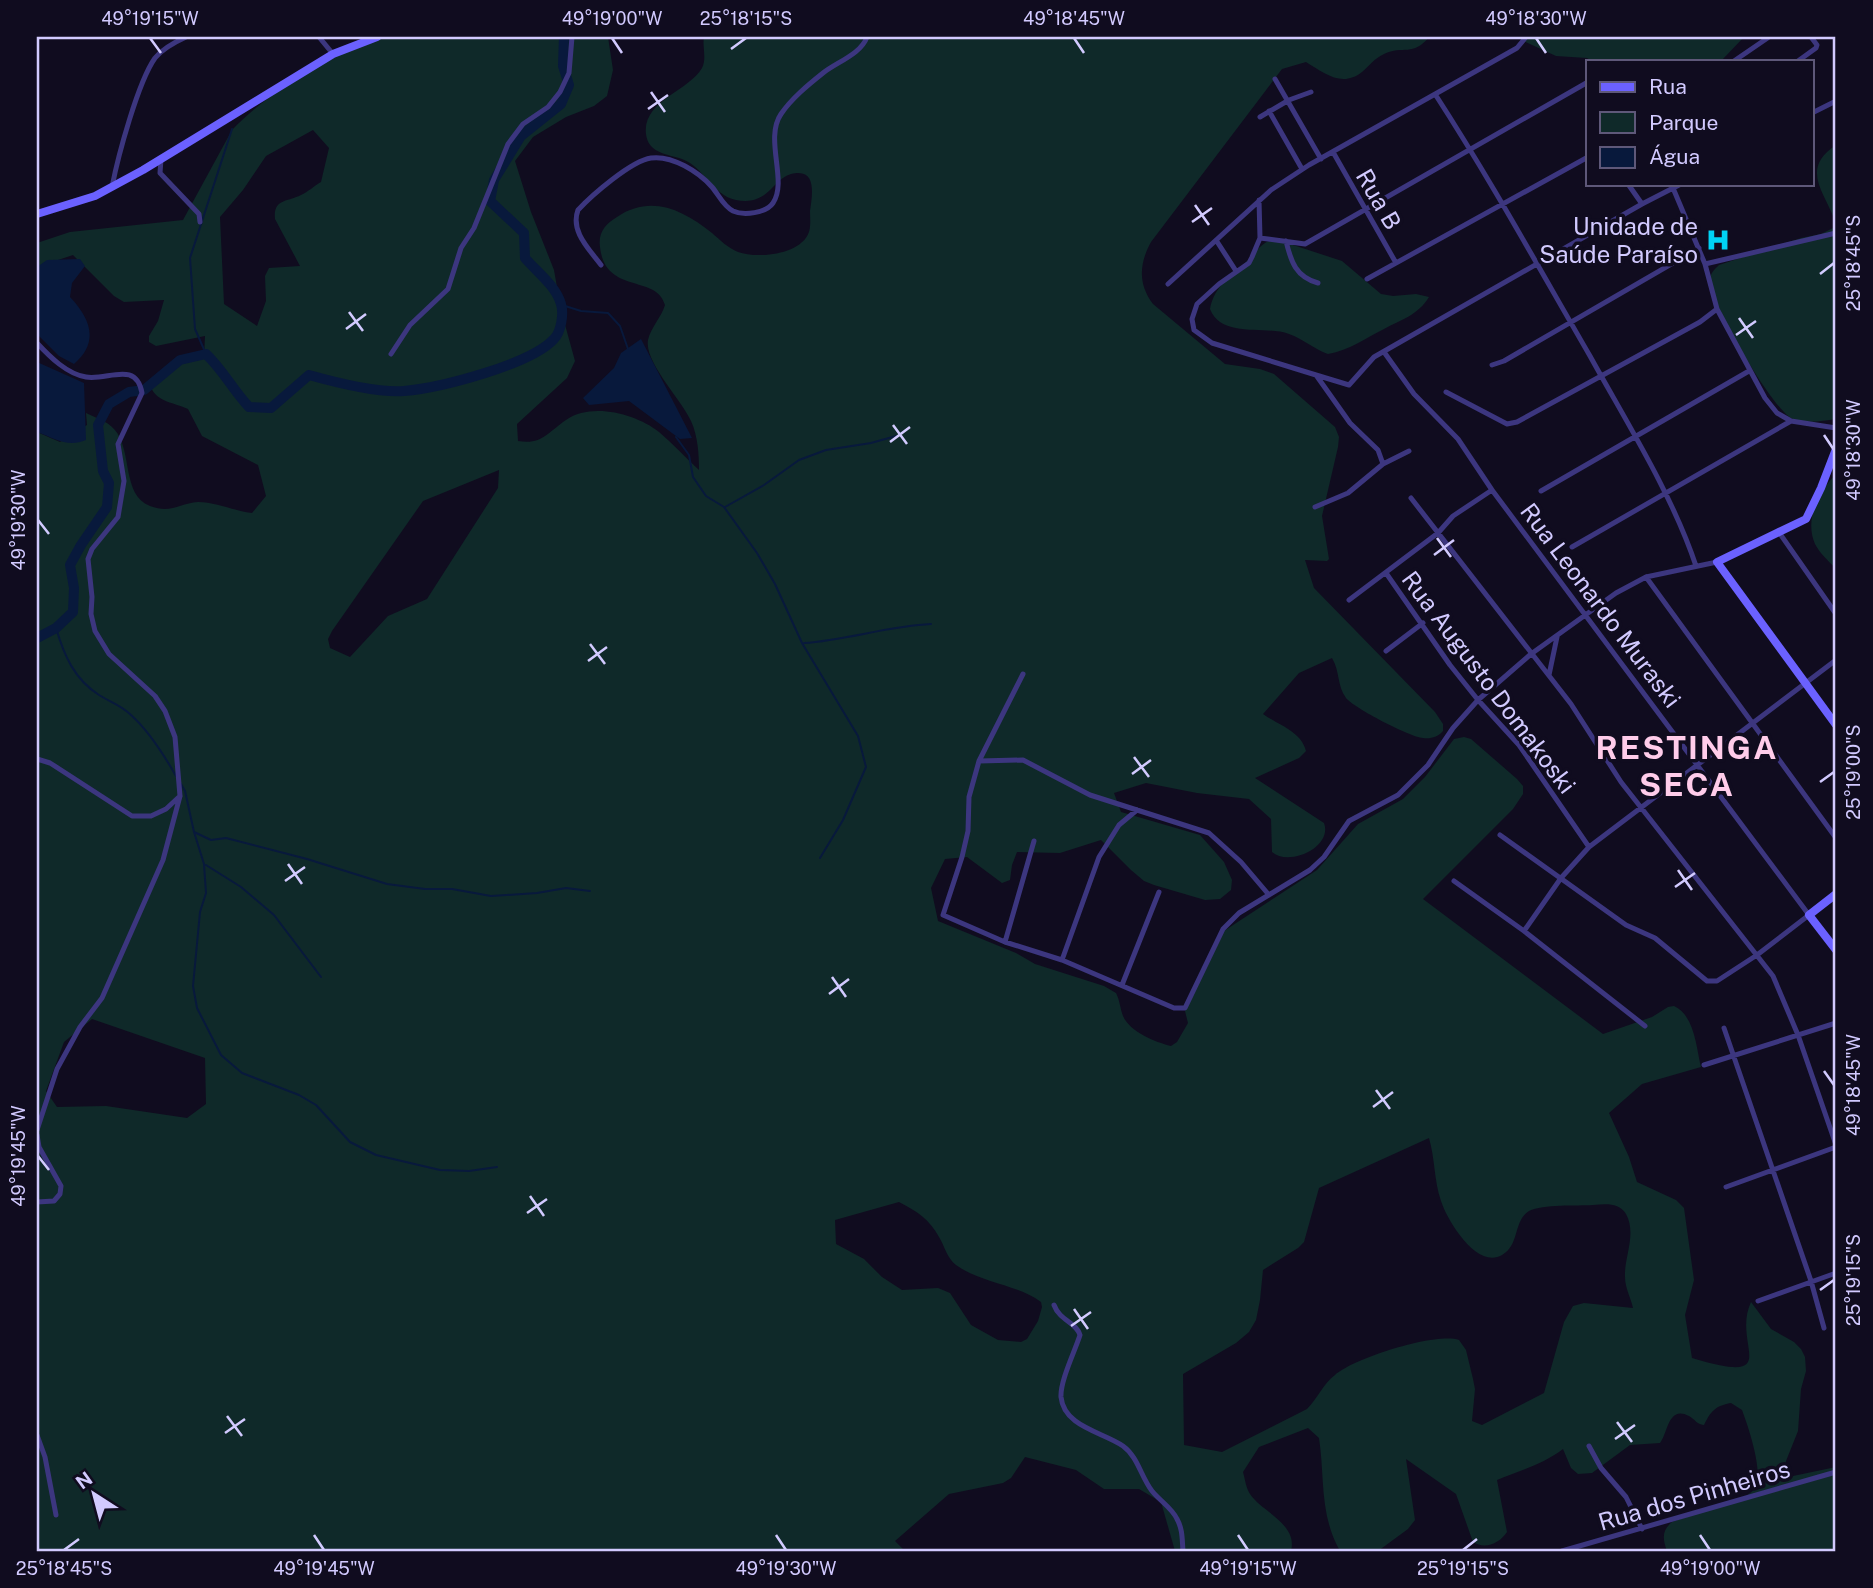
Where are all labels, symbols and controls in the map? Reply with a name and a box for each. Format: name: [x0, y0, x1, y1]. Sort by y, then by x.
text: 49°19'15"W: [101, 8, 199, 29]
text: 49°19'00"W: [562, 8, 662, 29]
text: 25°18'15"S: [700, 8, 792, 29]
text: 49°18'45"W: [1023, 8, 1125, 29]
text: 49°18'30"W: [1485, 8, 1587, 29]
legend: [1586, 60, 1814, 186]
text: Rua: [1649, 74, 1687, 99]
text: Parque: [1649, 110, 1718, 135]
text: Água: [1649, 144, 1700, 169]
street label: Rua B: [1351, 164, 1407, 234]
place label: Unidade de Saúde Paraíso: [1539, 212, 1698, 268]
text: 25°18'45"S: [1843, 215, 1864, 311]
hospital icon: Unidade de Saúde Paraíso: [1704, 226, 1732, 254]
text: 49°18'30"W: [1843, 399, 1864, 501]
text: 49°19'30"W: [8, 470, 29, 570]
street label: Rua Leonardo Muraski: [1515, 497, 1687, 713]
street label: Rua Augusto Domakoski: [1396, 566, 1582, 798]
text: 25°19'00"S: [1843, 724, 1864, 820]
district label: RESTINGA SECA: [1595, 729, 1779, 803]
text: 49°18'45"W: [1843, 1034, 1864, 1136]
text: 49°19'45"W: [8, 1105, 29, 1207]
text: 25°19'15"S: [1843, 1234, 1864, 1326]
street label: Rua dos Pinheiros: [1595, 1454, 1793, 1536]
north arrow: [60, 1458, 130, 1528]
text: N: [72, 1467, 96, 1494]
text: 25°18'45"S: [16, 1558, 112, 1579]
text: 49°19'45"W: [273, 1558, 375, 1579]
text: 49°19'30"W: [736, 1558, 836, 1579]
text: 49°19'15"W: [1199, 1558, 1297, 1579]
text: 25°19'15"S: [1417, 1558, 1509, 1579]
text: 49°19'00"W: [1660, 1558, 1760, 1579]

